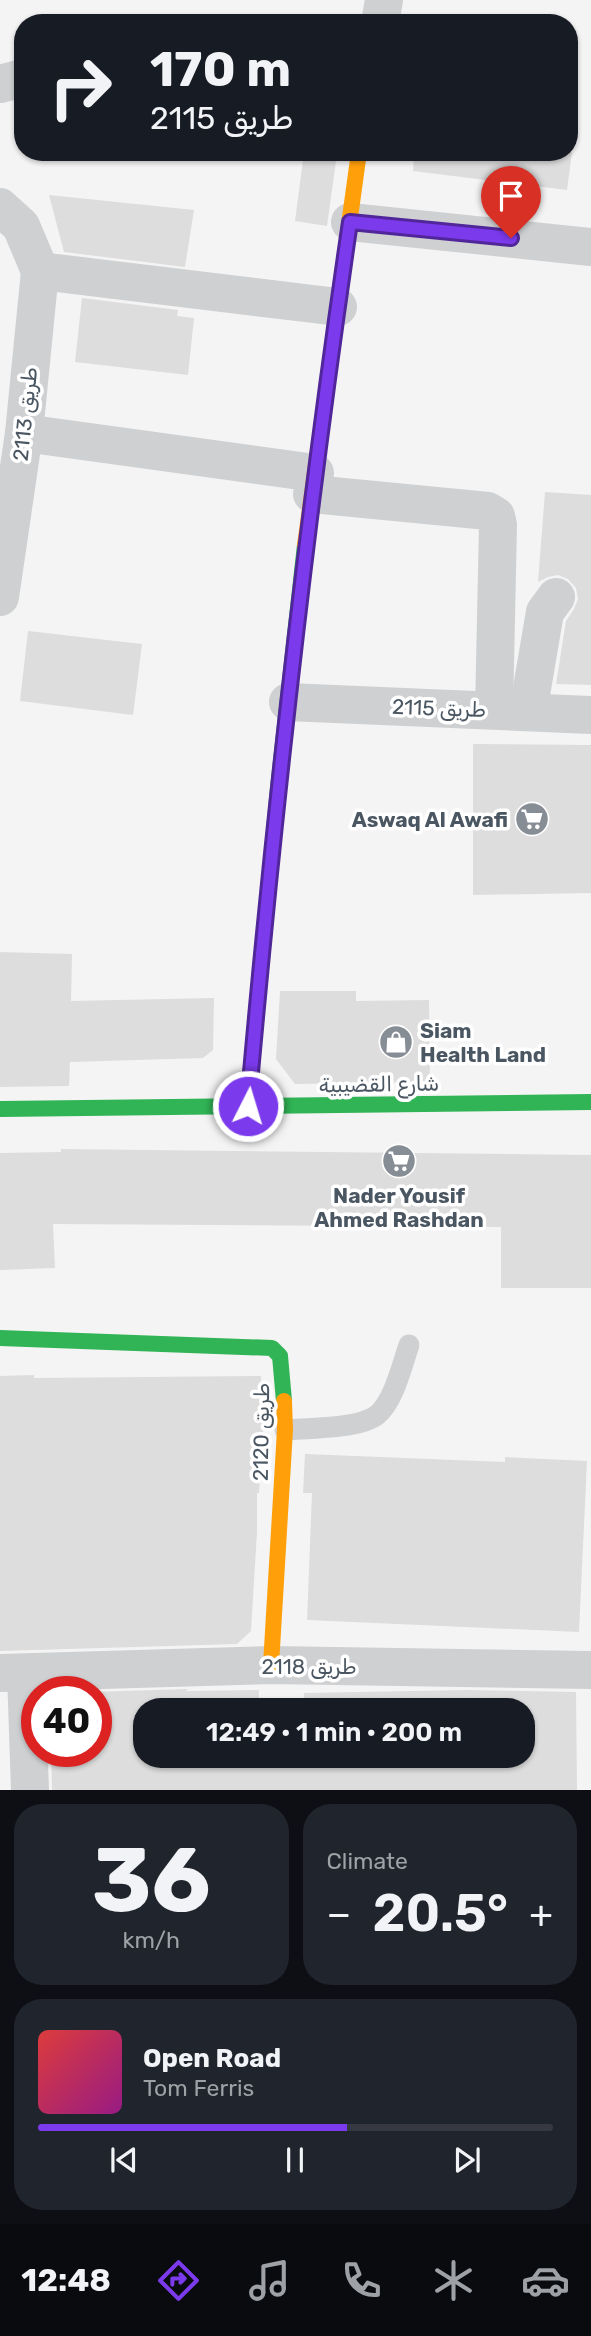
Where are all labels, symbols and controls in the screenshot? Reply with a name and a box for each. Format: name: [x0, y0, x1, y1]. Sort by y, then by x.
text: 170 m: [150, 40, 291, 98]
icon: right: [35, 42, 126, 133]
text: طريق 2115: [150, 99, 293, 137]
pin: [481, 166, 541, 238]
icon: arrive: [492, 177, 530, 215]
street label: طريق 2113: [8, 366, 42, 462]
street label: طريق 2115: [392, 694, 486, 722]
supermarket icon: Aswaq Al Awafi: [513, 800, 551, 838]
place label: Aswaq Al Awafi: [352, 807, 508, 832]
place label: Siam Health Land: [420, 1018, 546, 1067]
shop icon: Siam Health Land: [377, 1023, 415, 1061]
position arrow: [211, 1069, 285, 1143]
street label: شارع القضيبية: [319, 1070, 440, 1100]
supermarket icon: Nader Yousif Ahmed Rashdan: [380, 1142, 418, 1180]
place label: Nader Yousif Ahmed Rashdan: [314, 1183, 484, 1232]
street label: طريق 2120: [248, 1383, 274, 1481]
street label: طريق 2118: [261, 1654, 357, 1679]
speed limit sign: 40: [21, 1676, 112, 1767]
text: 12:49 · 1 min · 200 m: [206, 1717, 462, 1748]
text: 36: [92, 1826, 211, 1934]
text: Climate: [327, 1847, 408, 1875]
text: 20.5°: [373, 1882, 508, 1944]
text: −: [327, 1891, 351, 1937]
text: +: [529, 1891, 553, 1937]
text: km/h: [123, 1926, 180, 1954]
text: Open Road: [143, 2043, 281, 2074]
text: Tom Ferris: [143, 2074, 254, 2102]
icon: previous: [105, 2141, 143, 2179]
icon: pause: [276, 2141, 314, 2179]
icon: next: [448, 2141, 486, 2179]
icon: directions: [154, 2256, 203, 2305]
icon: music: [245, 2256, 294, 2305]
icon: phone: [337, 2256, 386, 2305]
icon: climate: [429, 2256, 478, 2305]
icon: car: [521, 2256, 570, 2305]
text: 12:48: [21, 2261, 111, 2299]

